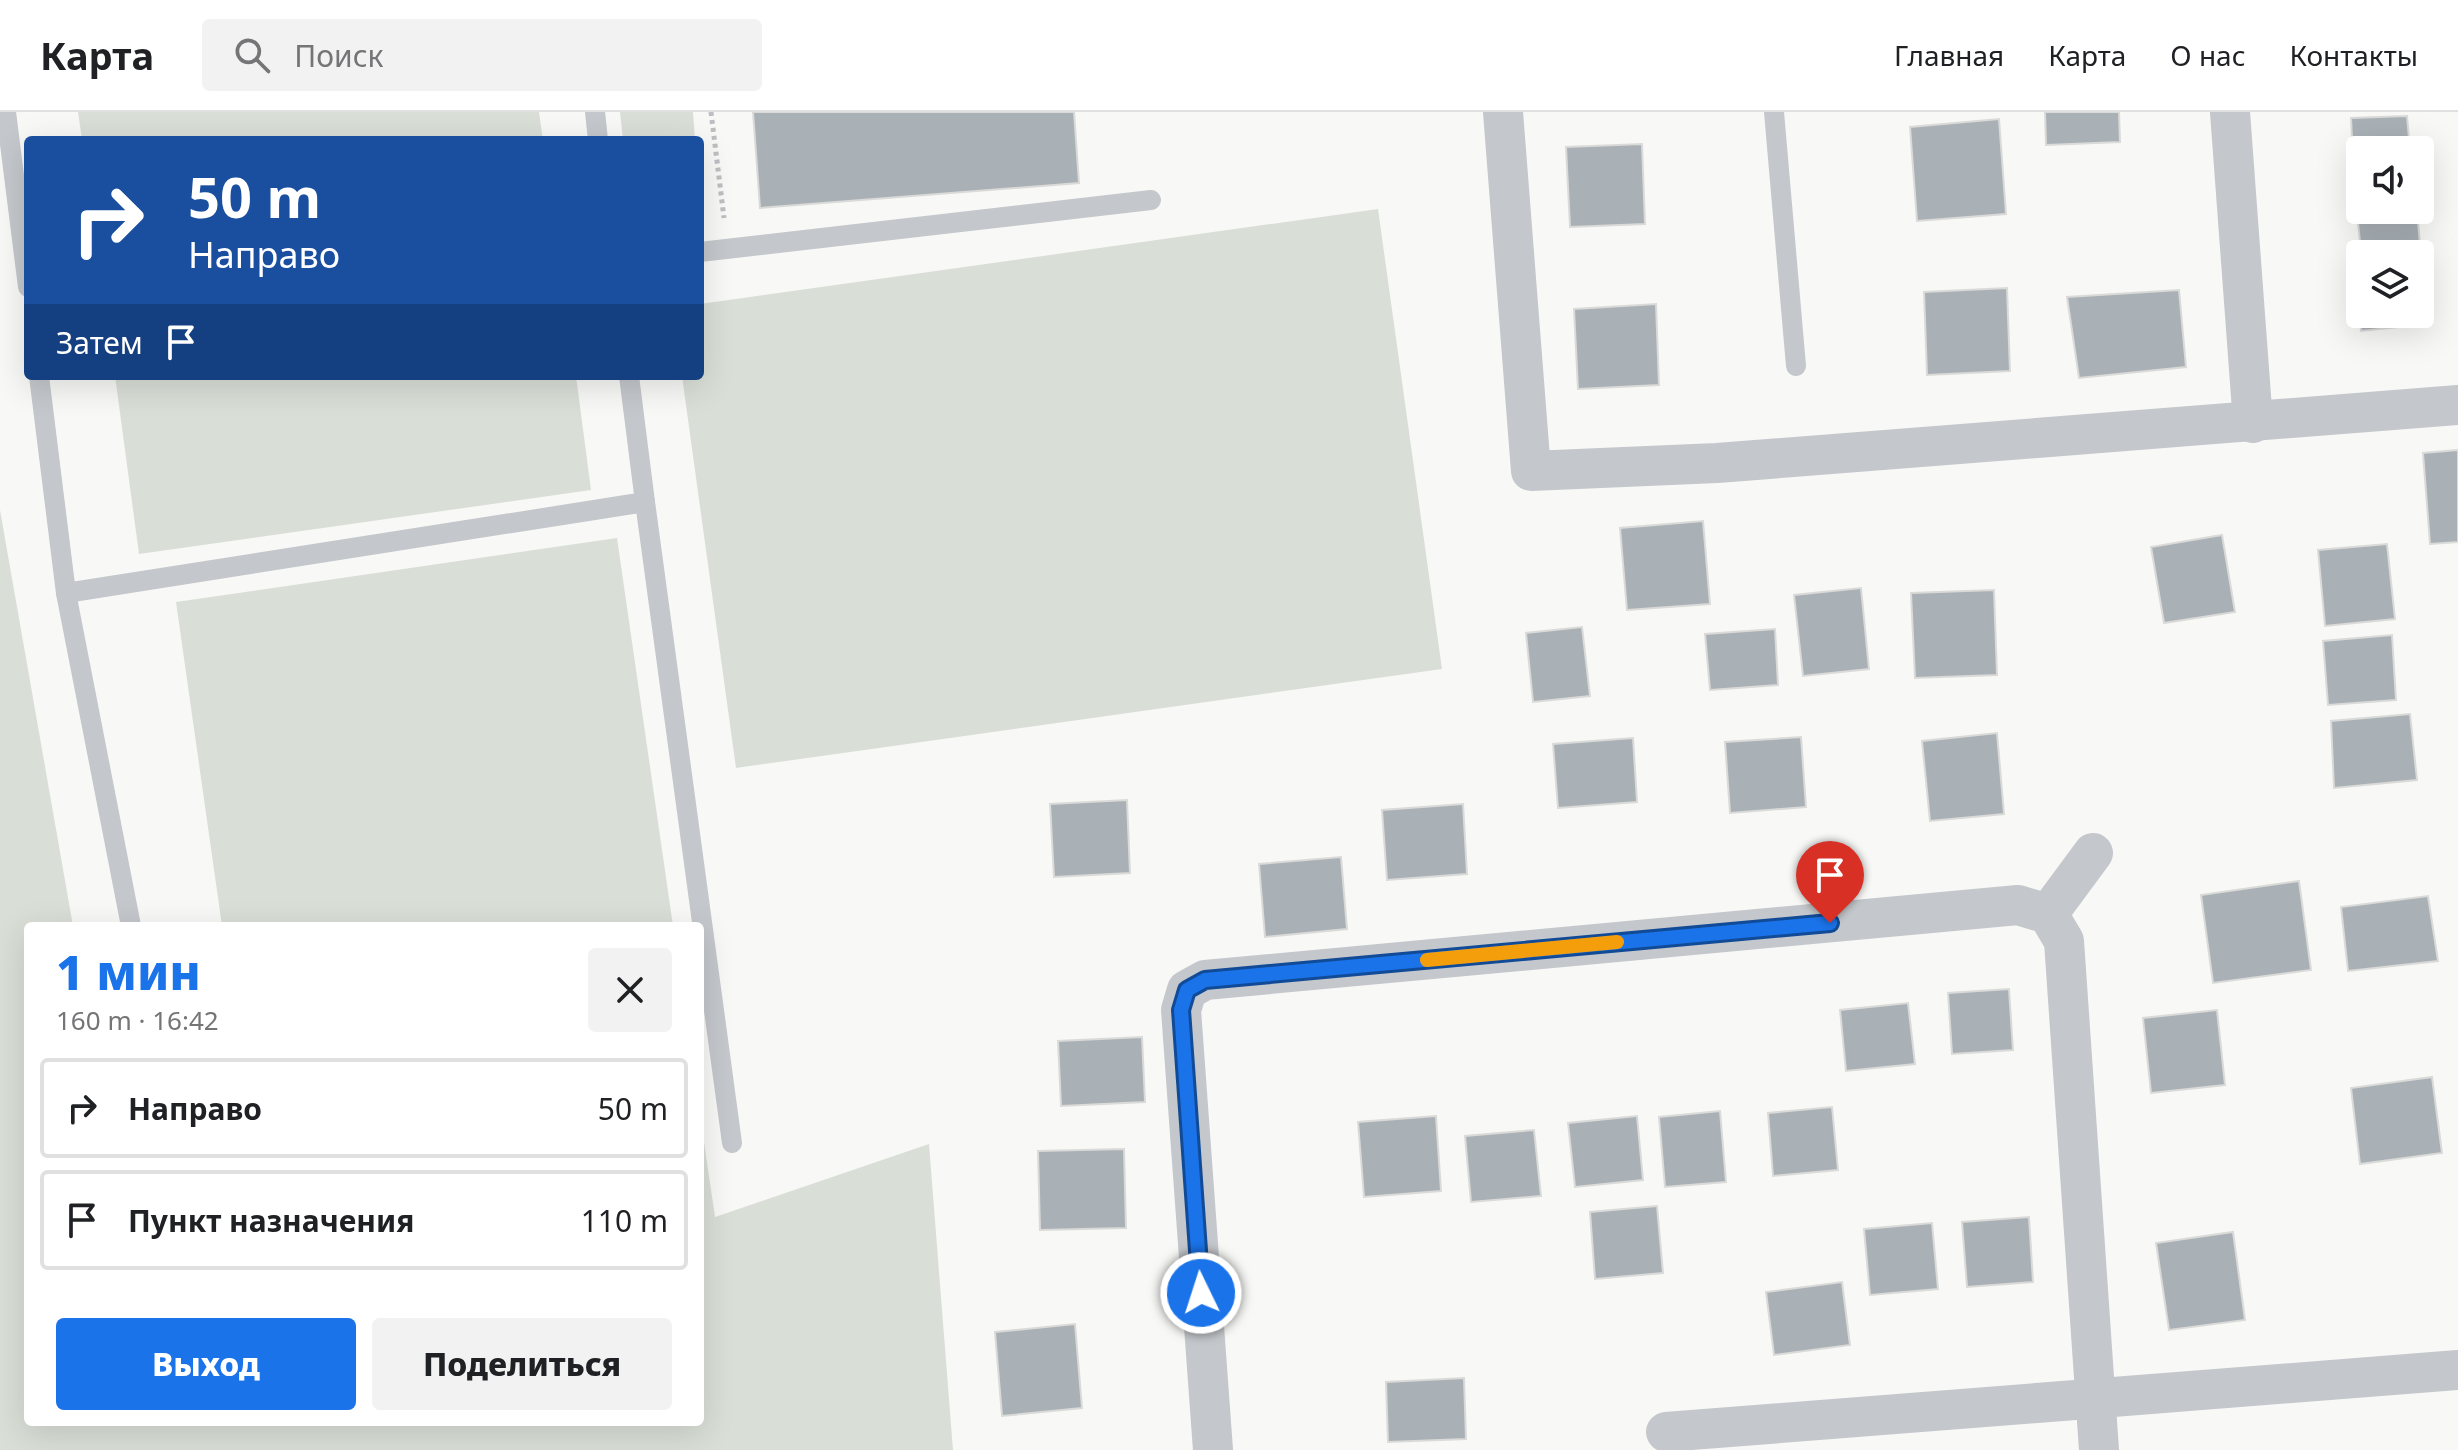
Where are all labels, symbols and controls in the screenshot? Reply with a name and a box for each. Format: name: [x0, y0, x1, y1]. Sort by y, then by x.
search box: [202, 19, 762, 91]
text: Карта: [40, 29, 154, 81]
icon: search: [230, 33, 274, 77]
text: Поиск: [294, 35, 383, 76]
text: Главная: [1894, 36, 2004, 74]
text: Карта: [2048, 36, 2126, 74]
text: О нас: [2170, 36, 2246, 74]
text: Контакты: [2290, 36, 2418, 74]
map controls: [2346, 136, 2434, 328]
button: sound: [2346, 136, 2434, 224]
text: 50 m: [188, 158, 321, 234]
icon: right: [56, 168, 160, 272]
text: Направо: [188, 230, 340, 279]
button: layers: [2346, 240, 2434, 328]
icon: arrive: [159, 320, 203, 364]
text: Затем: [56, 322, 143, 363]
pin: [1796, 841, 1864, 923]
icon: arrive: [1808, 853, 1852, 897]
text: 1 мин: [56, 939, 201, 1004]
button: close: [588, 948, 672, 1032]
text: 160 m · 16:42: [56, 1002, 219, 1038]
icon: right: [60, 1086, 104, 1130]
text: Направо: [128, 1088, 262, 1129]
text: 50 m: [598, 1088, 668, 1129]
icon: arrive: [60, 1198, 104, 1242]
text: Пункт назначения: [128, 1200, 414, 1241]
text: 110 m: [581, 1200, 668, 1241]
position arrow: [1159, 1251, 1243, 1335]
button: Выход: [56, 1318, 356, 1410]
button: Поделиться: [372, 1318, 672, 1410]

